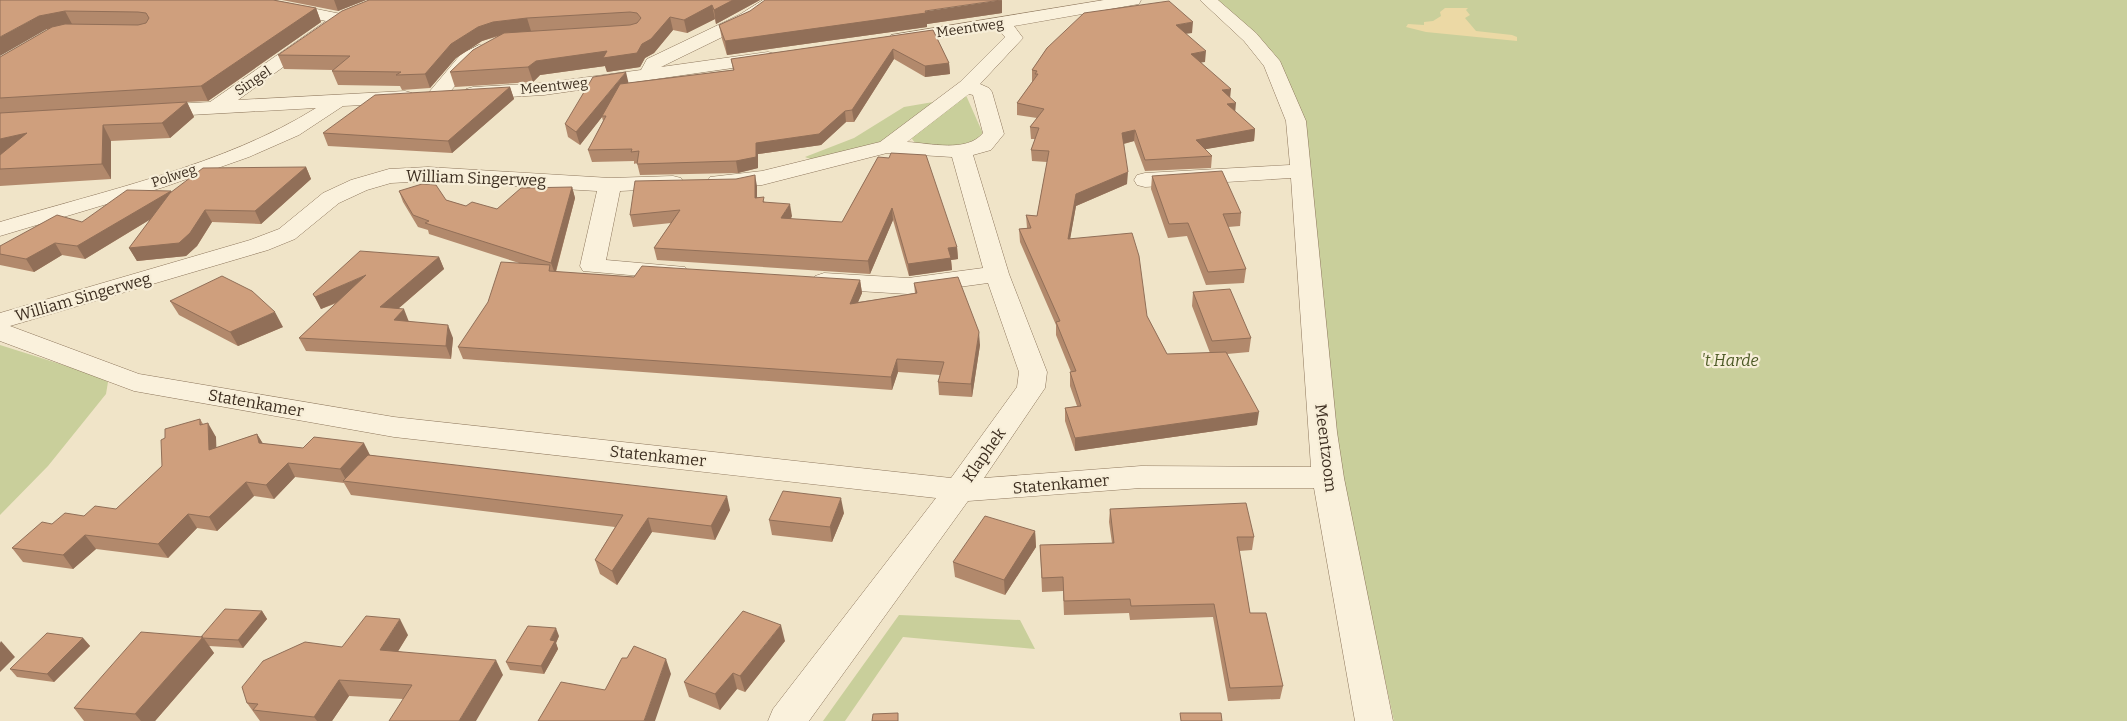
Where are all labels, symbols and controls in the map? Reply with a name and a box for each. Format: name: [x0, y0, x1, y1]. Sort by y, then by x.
street label: Meentweg: [935, 15, 1005, 41]
street label: Singel: [232, 63, 274, 99]
street label: Meentweg: [519, 74, 589, 98]
street label: Polweg: [149, 161, 199, 191]
street label: William Singerweg: [406, 166, 546, 190]
street label: William Singerweg: [13, 269, 153, 325]
park label: 't Harde: [1701, 351, 1759, 370]
street label: Statenkamer: [207, 385, 305, 421]
street label: Meentzoom: [1311, 403, 1341, 493]
street label: Klaphek: [958, 424, 1010, 486]
street label: Statenkamer: [609, 441, 707, 471]
street label: Statenkamer: [1012, 470, 1110, 498]

